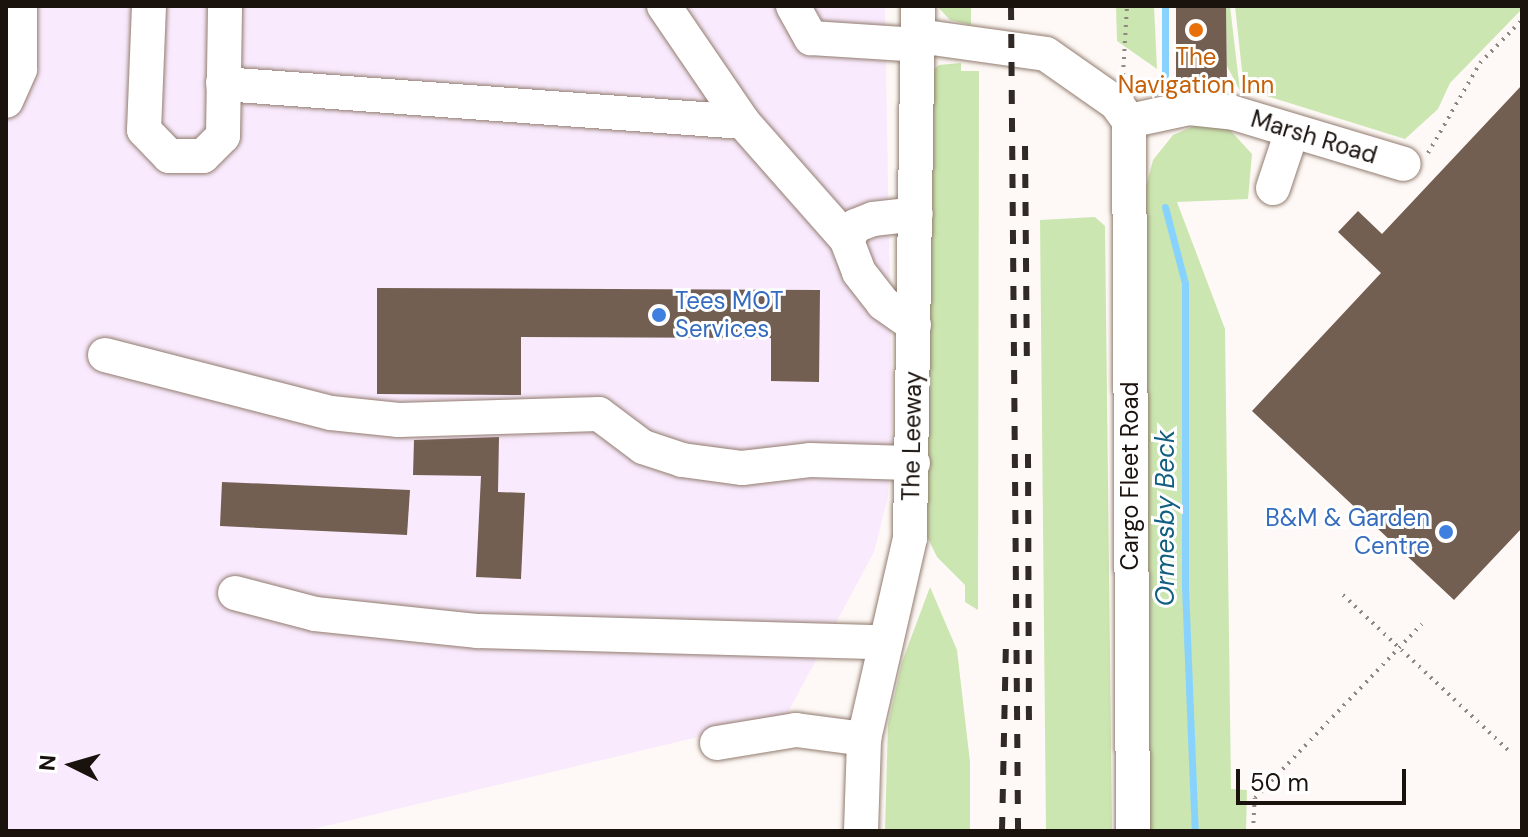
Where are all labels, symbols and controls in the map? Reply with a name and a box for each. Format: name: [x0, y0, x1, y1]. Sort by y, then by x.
marker: The Navigation Inn: [1187, 21, 1205, 39]
place label: The Navigation Inn: [1118, 43, 1274, 99]
street label: Marsh Road: [1248, 104, 1380, 170]
place label: Tees MOT Services: [675, 287, 783, 343]
marker: Tees MOT Services: [650, 306, 668, 324]
street label: The Leeway: [896, 371, 928, 501]
street label: Cargo Fleet Road: [1116, 381, 1144, 571]
water label: Ormesby Beck: [1150, 430, 1182, 606]
place label: B&M & Garden Centre: [1265, 504, 1430, 560]
marker: B&M & Garden Centre: [1437, 523, 1455, 541]
north arrow: [32, 725, 112, 805]
scale bar: [1240, 753, 1410, 803]
text: N: [32, 754, 63, 772]
text: 50 m: [1250, 767, 1309, 798]

